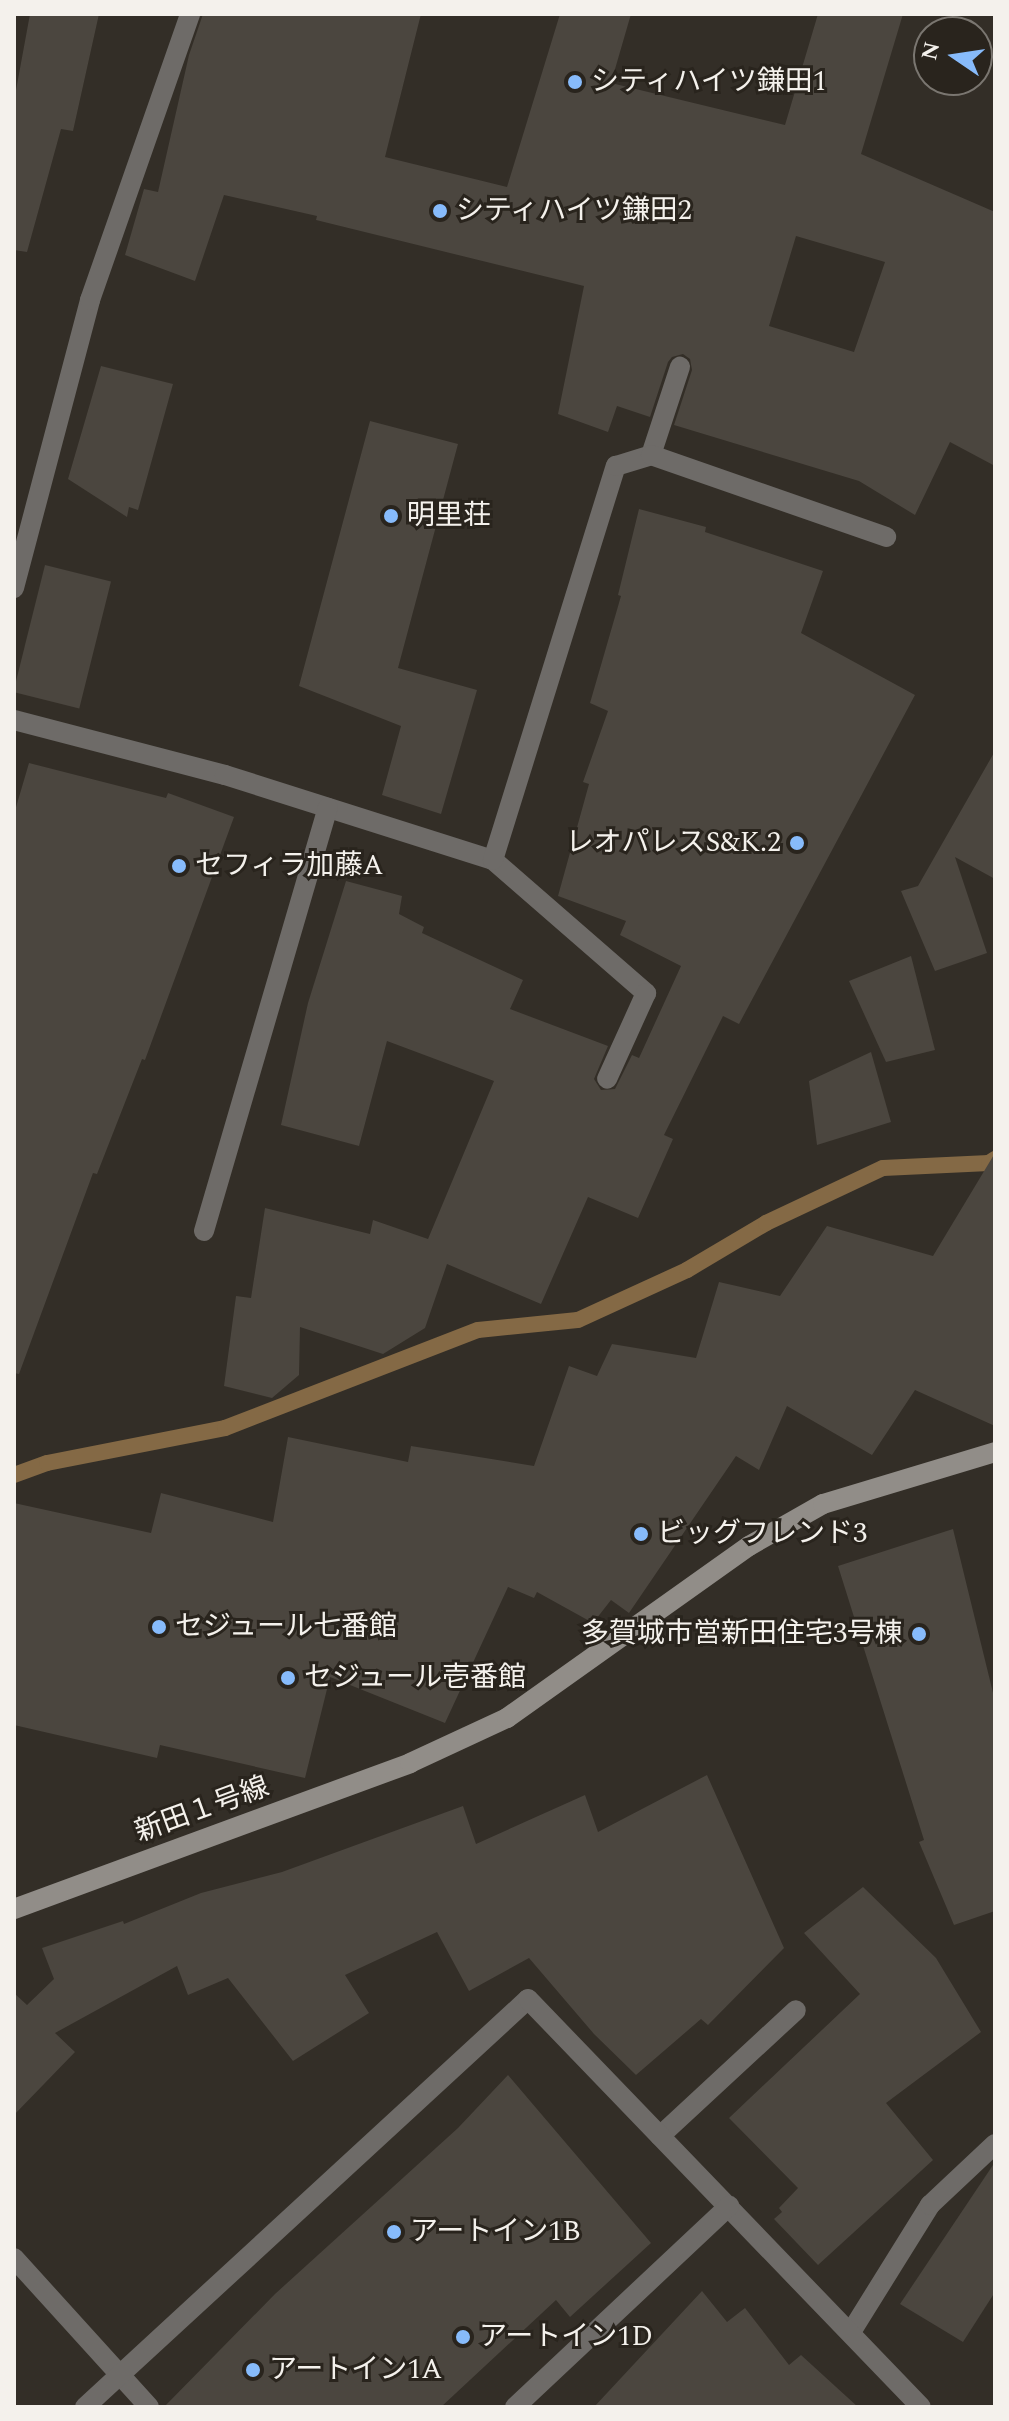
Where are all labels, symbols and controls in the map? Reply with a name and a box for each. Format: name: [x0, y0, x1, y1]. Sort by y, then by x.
north arrow: [913, 16, 993, 96]
text: N: [913, 38, 949, 63]
place label: シティハイツ鎌田1: [591, 65, 829, 99]
marker: シティハイツ鎌田1: [566, 73, 584, 91]
place label: シティハイツ鎌田2: [456, 194, 694, 228]
marker: シティハイツ鎌田2: [431, 202, 449, 220]
place label: 明里荘: [407, 499, 491, 533]
marker: 明里荘: [382, 507, 400, 525]
place label: レオパレスS&K.2: [566, 826, 781, 860]
marker: レオパレスS&K.2: [788, 834, 806, 852]
place label: セフィラ加藤A: [195, 849, 384, 883]
marker: セフィラ加藤A: [170, 857, 188, 875]
place label: ビッグフレンド3: [657, 1517, 867, 1551]
marker: ビッグフレンド3: [632, 1525, 650, 1543]
place label: セジュール七番館: [175, 1610, 399, 1644]
place label: 多賀城市営新田住宅3号棟: [581, 1617, 903, 1651]
marker: セジュール七番館: [150, 1618, 168, 1636]
marker: 多賀城市営新田住宅3号棟: [910, 1625, 928, 1643]
place label: セジュール壱番館: [304, 1661, 528, 1695]
marker: セジュール壱番館: [279, 1669, 297, 1687]
street label: 新田１号線: [130, 1770, 274, 1850]
place label: アートイン1B: [410, 2215, 581, 2249]
marker: アートイン1B: [385, 2223, 403, 2241]
place label: アートイン1D: [479, 2320, 653, 2354]
marker: アートイン1D: [454, 2328, 472, 2346]
place label: アートイン1A: [269, 2353, 442, 2387]
marker: アートイン1A: [244, 2361, 262, 2379]

